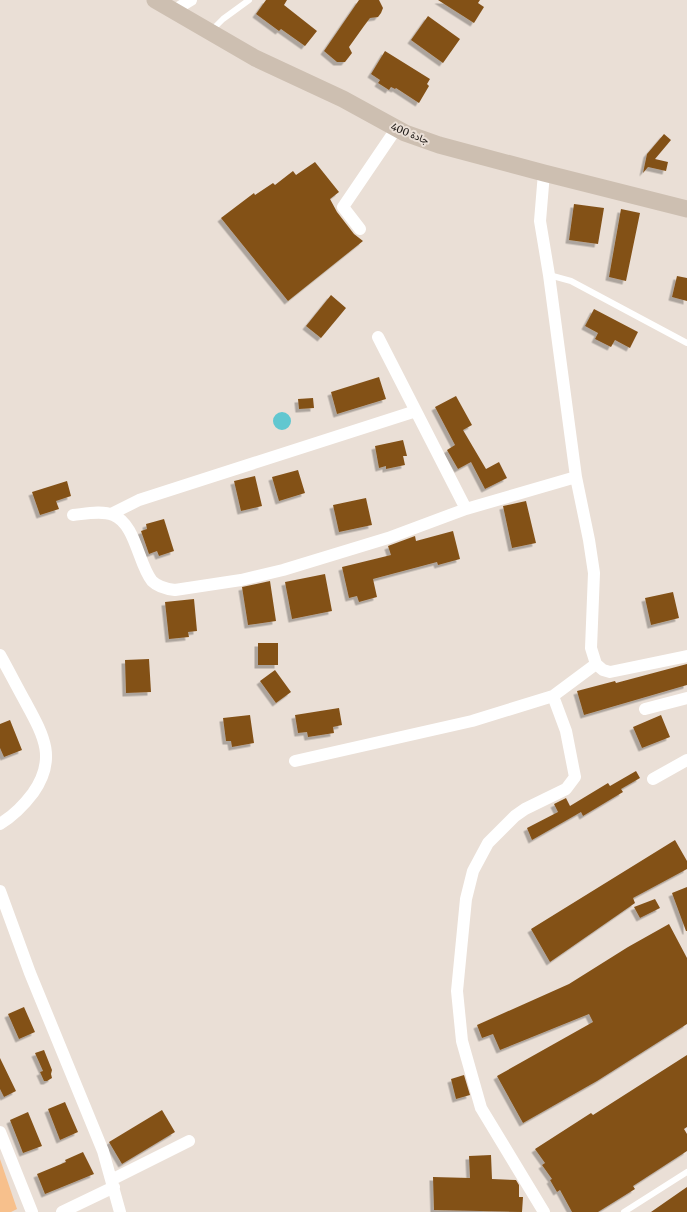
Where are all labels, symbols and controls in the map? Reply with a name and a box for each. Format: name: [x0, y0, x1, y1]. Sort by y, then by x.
street label: جادة 400: [389, 120, 431, 147]

